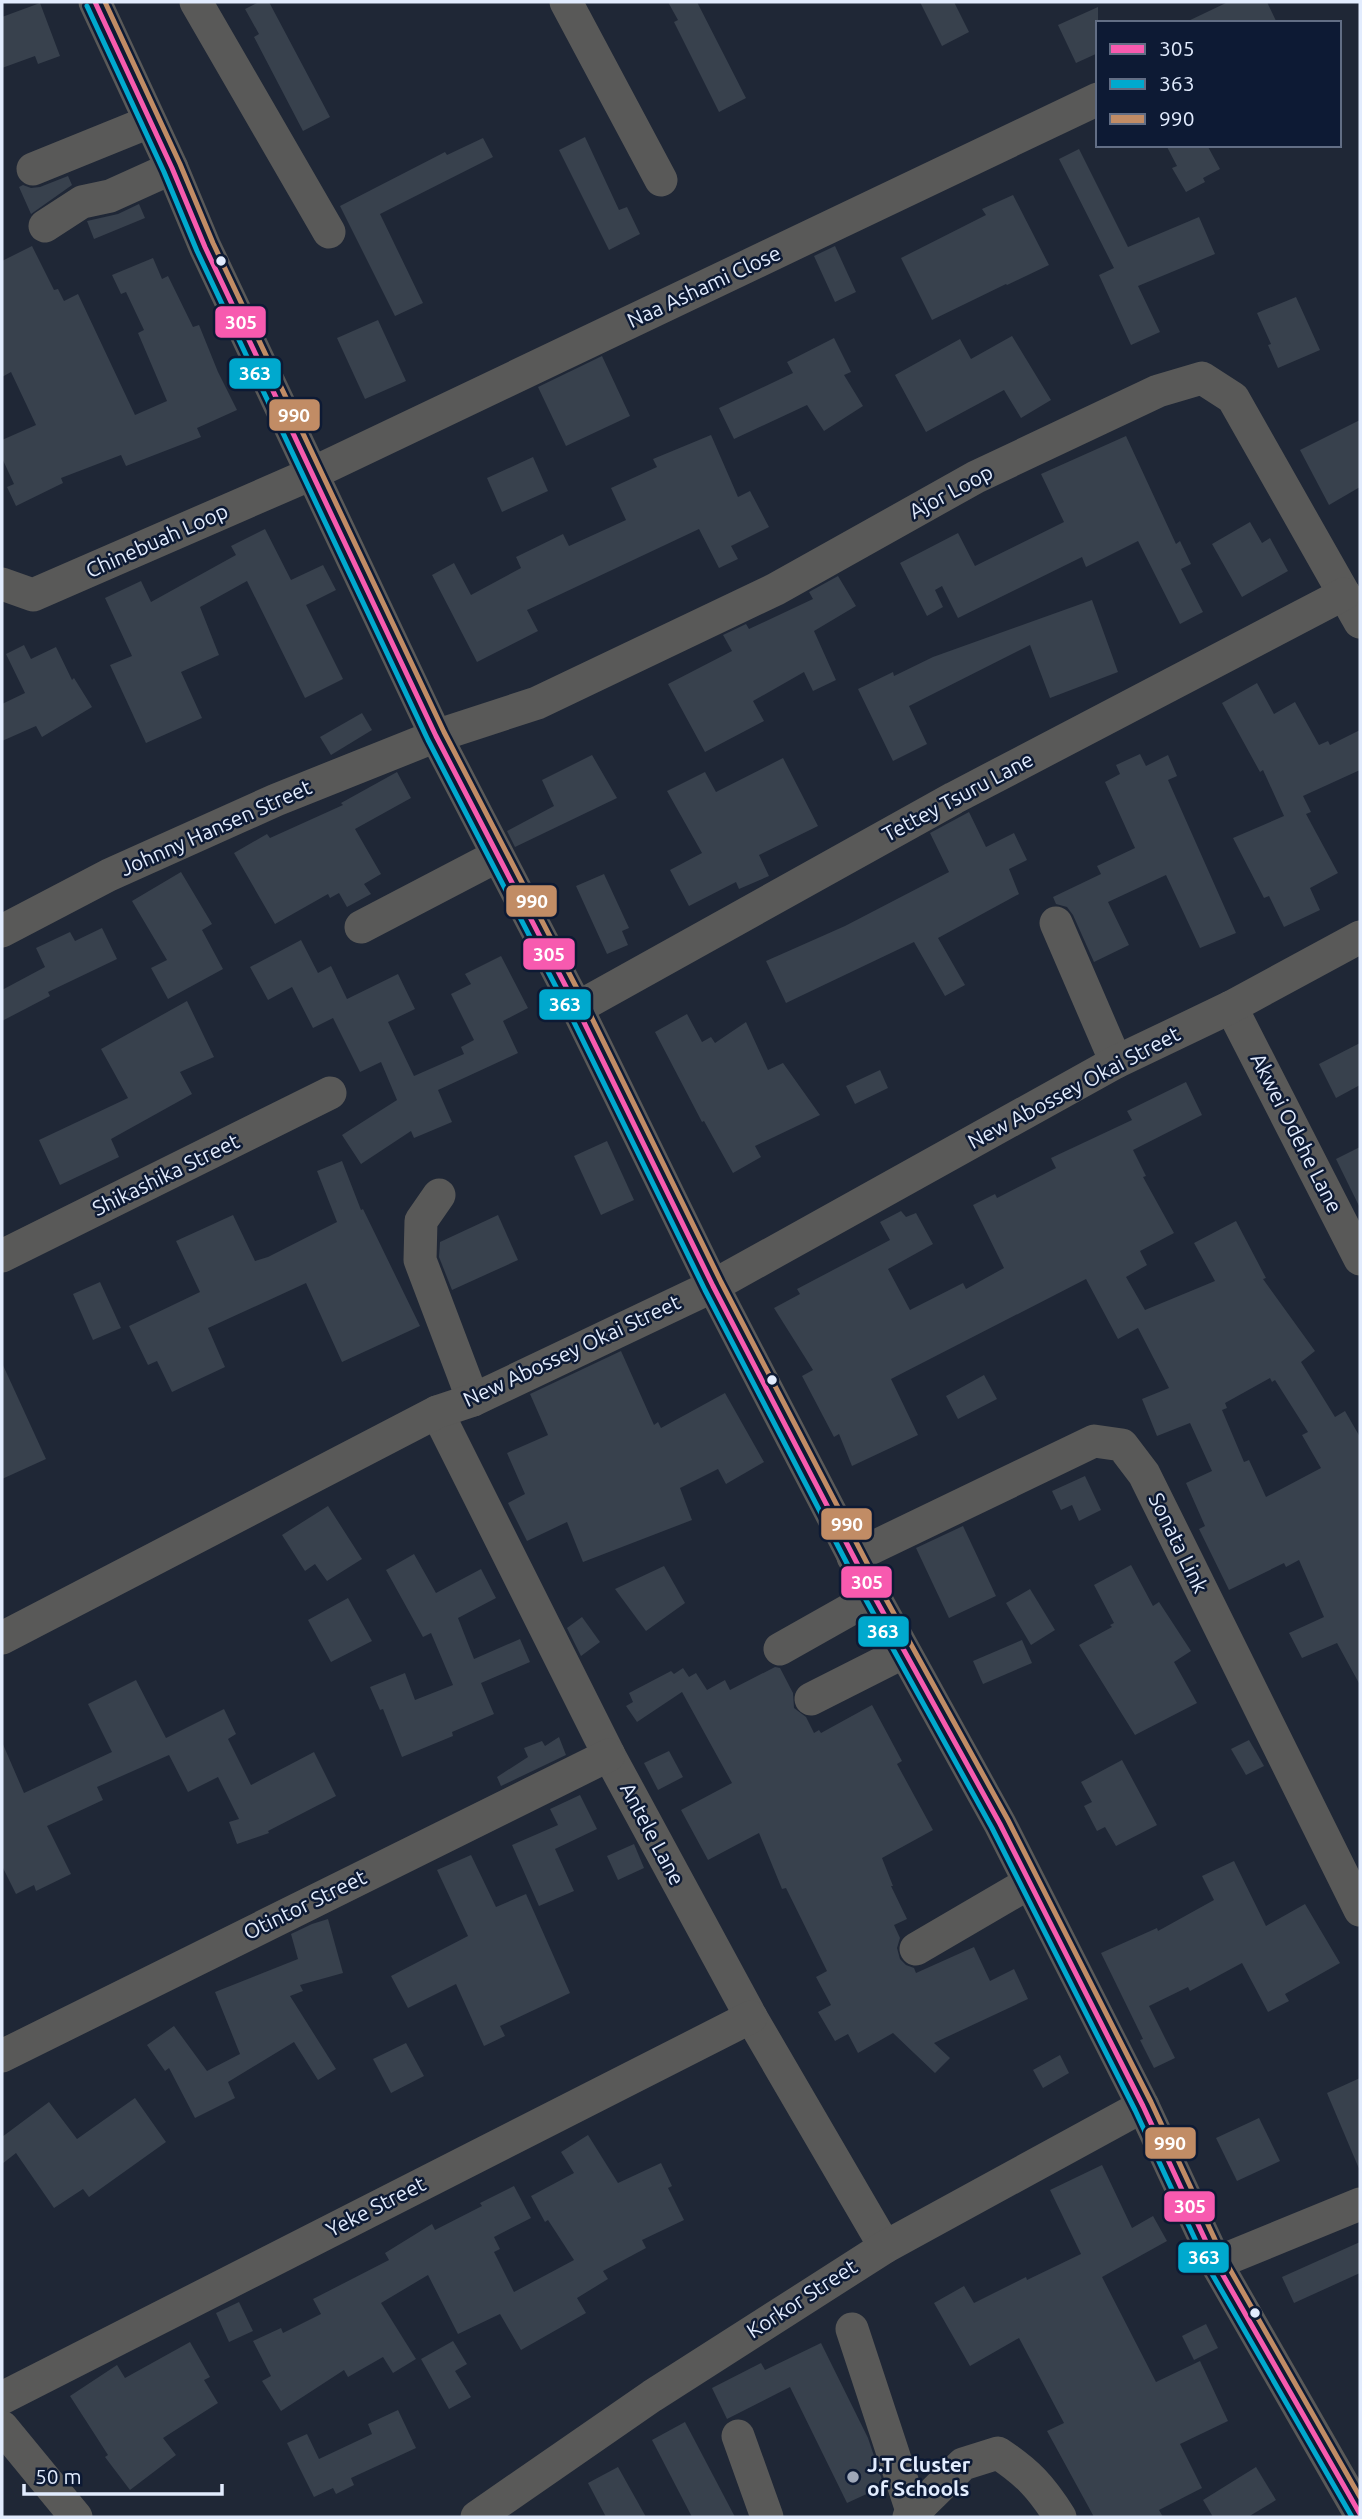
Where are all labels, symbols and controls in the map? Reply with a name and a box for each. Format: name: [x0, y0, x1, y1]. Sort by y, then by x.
legend: [1096, 21, 1341, 147]
text: 305: [1159, 36, 1195, 60]
text: 363: [1159, 71, 1195, 95]
text: 990: [1159, 106, 1195, 130]
street label: Naa Ashami Close: [623, 240, 784, 332]
unlabelled marker: [214, 254, 228, 268]
line badge: 305: [214, 305, 267, 339]
text: 305: [225, 311, 257, 333]
line badge: 363: [228, 357, 282, 390]
text: 363: [239, 362, 271, 384]
line badge: 990: [268, 398, 321, 432]
text: 990: [278, 404, 310, 426]
street label: Ajor Loop: [905, 459, 996, 523]
street label: Chinebuah Loop: [82, 498, 231, 582]
street label: Tettey Tsuru Lane: [878, 746, 1037, 846]
street label: Johnny Hansen Street: [116, 774, 315, 880]
line badge: 990: [505, 884, 558, 918]
text: 990: [516, 890, 548, 912]
line badge: 305: [522, 937, 576, 971]
text: 305: [533, 943, 565, 965]
line badge: 363: [538, 988, 592, 1021]
text: 363: [549, 993, 581, 1015]
street label: New Abossey Okai Street: [963, 1021, 1184, 1153]
street label: Akwei Odehe Lane: [1246, 1049, 1347, 1216]
street label: Shikashika Street: [88, 1128, 243, 1220]
street label: New Abossey Okai Street: [459, 1289, 684, 1411]
unlabelled marker: [765, 1373, 779, 1387]
street label: Sonata Link: [1144, 1489, 1214, 1597]
line badge: 990: [820, 1507, 873, 1541]
text: 990: [831, 1513, 863, 1535]
line badge: 305: [840, 1565, 893, 1599]
text: 305: [851, 1571, 883, 1593]
line badge: 363: [857, 1615, 910, 1648]
text: 363: [867, 1620, 899, 1642]
street label: Antele Lane: [616, 1778, 690, 1889]
street label: Otintor Street: [239, 1864, 370, 1944]
line badge: 990: [1144, 2126, 1197, 2160]
text: 990: [1154, 2132, 1186, 2154]
street label: Yeke Street: [322, 2171, 429, 2241]
line badge: 305: [1163, 2190, 1216, 2223]
text: 305: [1174, 2195, 1206, 2217]
line badge: 363: [1177, 2241, 1230, 2274]
text: 363: [1188, 2246, 1220, 2268]
street label: Korkor Street: [742, 2254, 861, 2343]
unlabelled marker: [1248, 2306, 1262, 2320]
scale bar: [24, 2452, 222, 2496]
place label: J.T Cluster of Schools: [867, 2452, 971, 2500]
text: 50 m: [35, 2464, 82, 2488]
marker: J.T Cluster of Schools: [845, 2469, 861, 2485]

